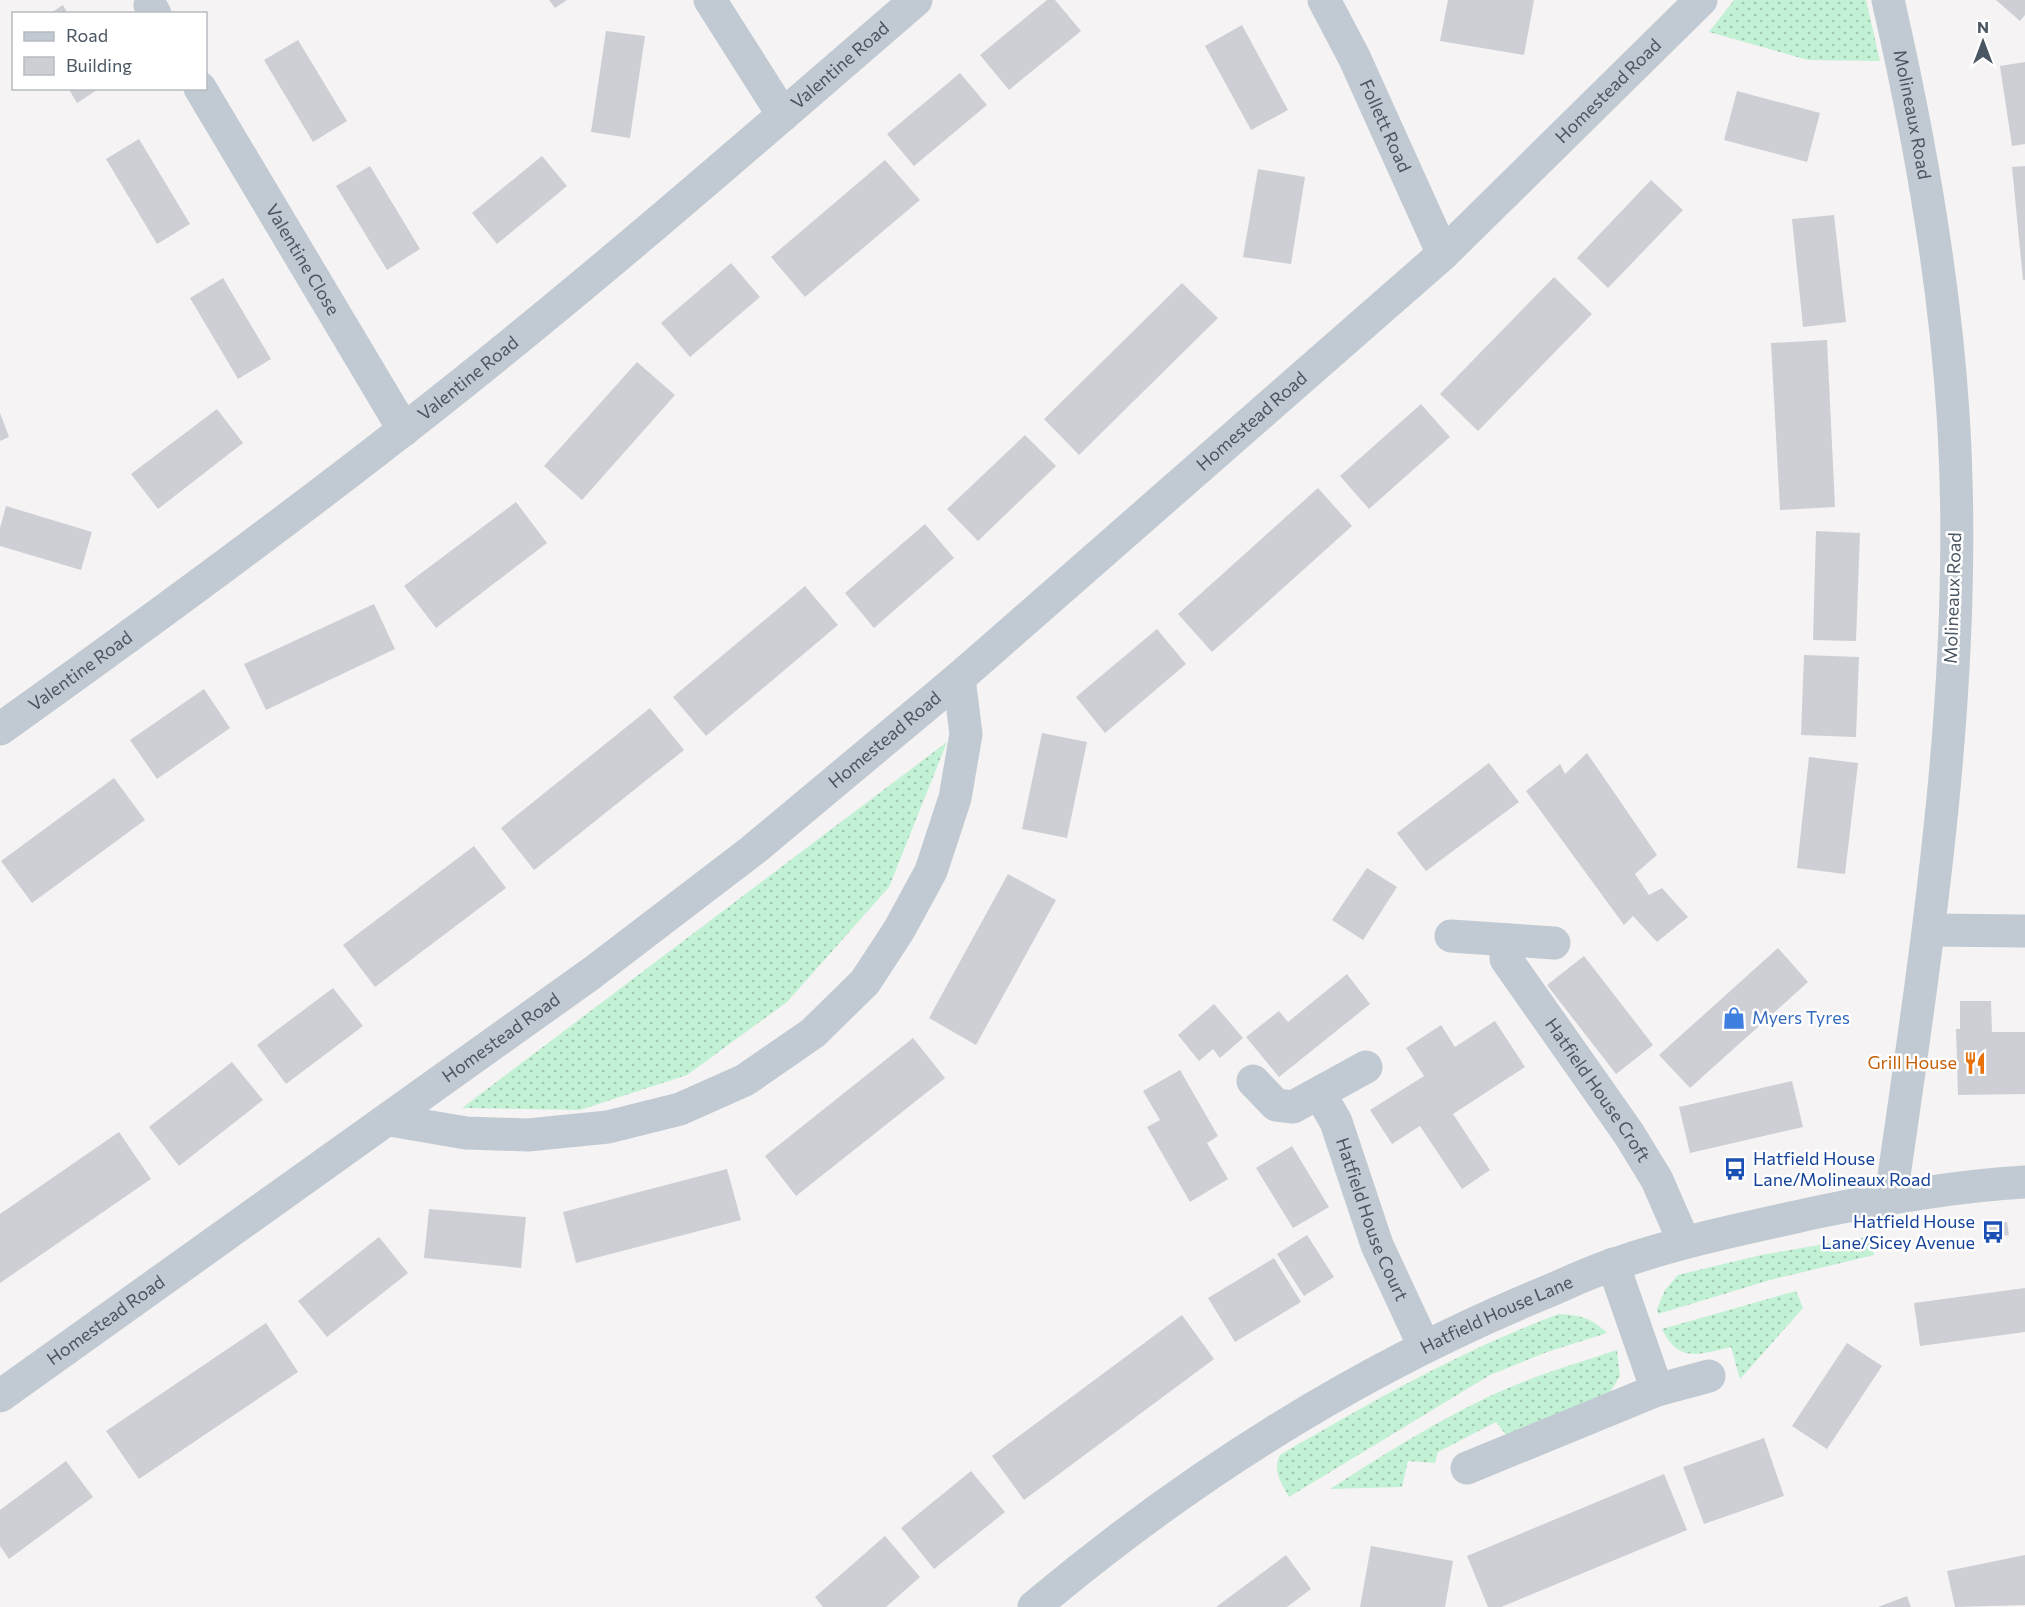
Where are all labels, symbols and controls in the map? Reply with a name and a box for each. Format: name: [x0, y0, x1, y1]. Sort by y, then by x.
legend: [12, 12, 207, 90]
north arrow: [1953, 12, 2013, 72]
street label: Valentine Road: [786, 16, 893, 113]
text: N: [1977, 17, 1989, 36]
text: Road: [66, 24, 108, 46]
street label: Homestead Road: [1550, 34, 1665, 147]
street label: Molineaux Road: [1889, 47, 1936, 181]
text: Building: [66, 54, 132, 76]
street label: Follett Road: [1356, 76, 1417, 175]
street label: Valentine Close: [262, 200, 345, 319]
street label: Valentine Road: [413, 331, 522, 425]
street label: Homestead Road: [1191, 366, 1311, 475]
street label: Molineaux Road: [1939, 532, 1965, 664]
street label: Valentine Road: [24, 626, 136, 715]
street label: Homestead Road: [824, 686, 945, 792]
street label: Homestead Road: [437, 987, 564, 1087]
shop icon: Myers Tyres: [1721, 1005, 1747, 1031]
place label: Myers Tyres: [1752, 1006, 1850, 1028]
street label: Hatfield House Croft: [1541, 1014, 1655, 1166]
restaurant icon: Grill House: [1962, 1050, 1988, 1076]
place label: Grill House: [1867, 1051, 1957, 1073]
street label: Hatfield House Court: [1332, 1134, 1413, 1304]
place label: Hatfield House Lane/Molineaux Road: [1753, 1147, 1931, 1190]
bus stop icon: Hatfield House Lane/Molineaux Road: [1722, 1156, 1748, 1182]
place label: Hatfield House Lane/Sicey Avenue: [1821, 1210, 1975, 1253]
bus stop icon: Hatfield House Lane/Sicey Avenue: [1980, 1219, 2006, 1245]
street label: Homestead Road: [42, 1270, 168, 1369]
street label: Hatfield House Lane: [1416, 1270, 1576, 1358]

